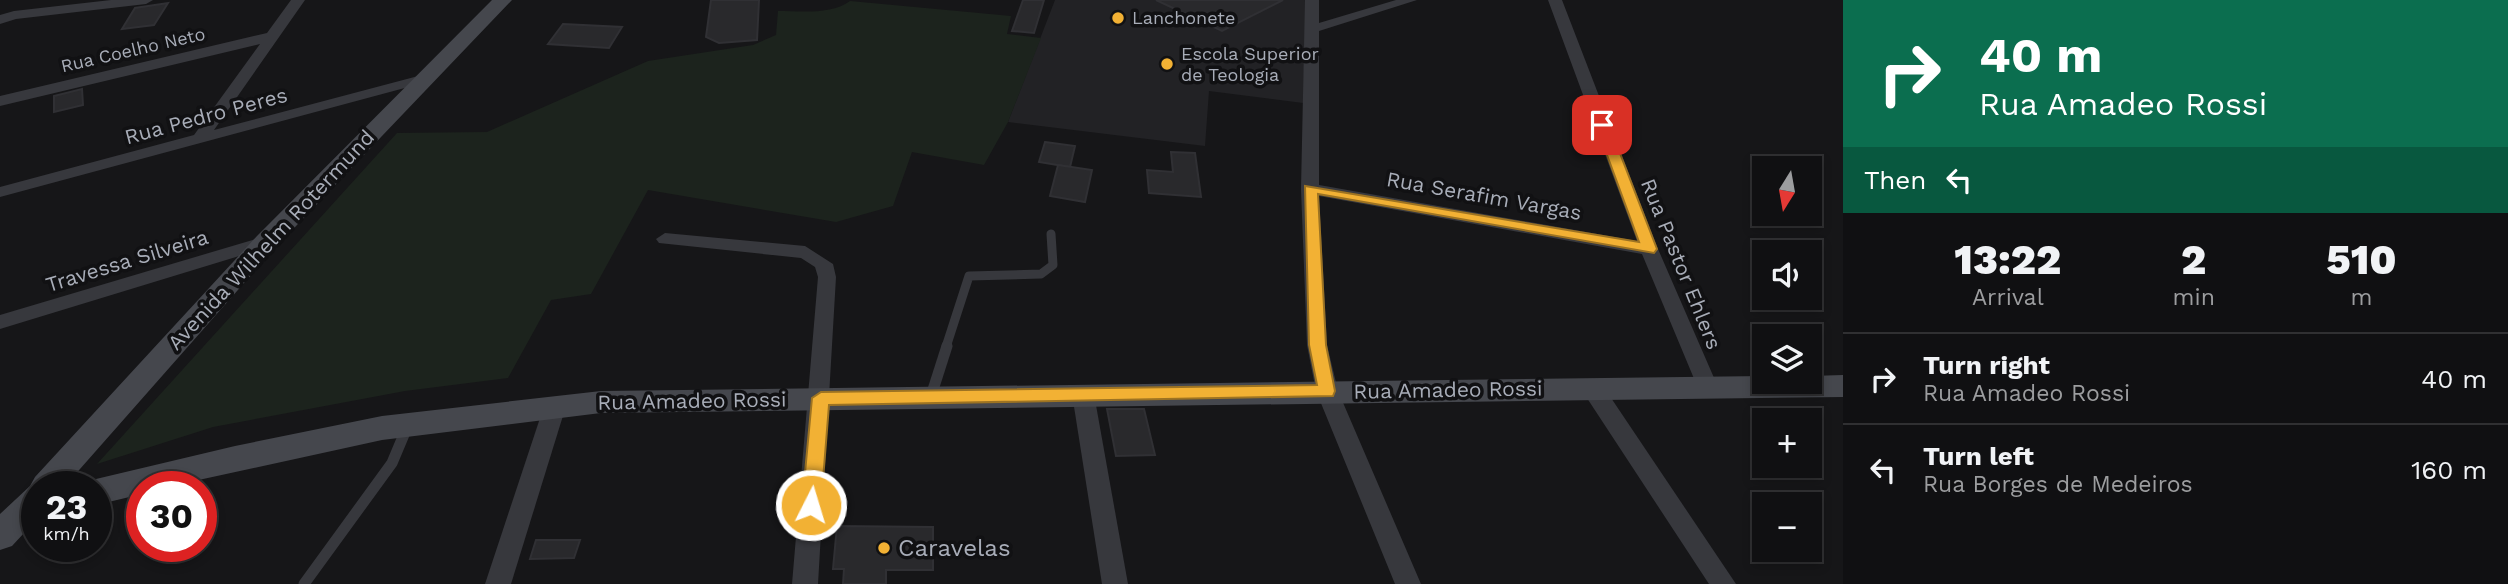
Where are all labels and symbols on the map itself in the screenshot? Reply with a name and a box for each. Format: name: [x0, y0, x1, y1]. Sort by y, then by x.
place label: Lanchonete: [1132, 7, 1235, 28]
marker: Lanchonete: [1110, 10, 1126, 26]
street label: Rua Coelho Neto: [59, 23, 207, 76]
place label: Escola Superior de Teologia: [1181, 43, 1319, 85]
marker: Escola Superior de Teologia: [1159, 56, 1175, 72]
street label: Rua Pedro Peres: [122, 82, 290, 149]
pin: [1572, 95, 1632, 155]
street label: Avenida Wilhelm Rotermund: [162, 125, 379, 355]
north arrow: [1752, 156, 1822, 226]
street label: Rua Serafim Vargas: [1385, 166, 1584, 225]
street label: Rua Pastor Ehlers: [1636, 175, 1727, 353]
street label: Travessa Silveira: [43, 224, 211, 297]
street label: Rua Amadeo Rossi: [1353, 375, 1543, 404]
street label: Rua Amadeo Rossi: [597, 386, 787, 415]
position arrow: [774, 468, 848, 542]
speed limit sign: 30: [126, 471, 217, 562]
place label: Caravelas: [898, 534, 1011, 562]
marker: Caravelas: [876, 540, 892, 556]

